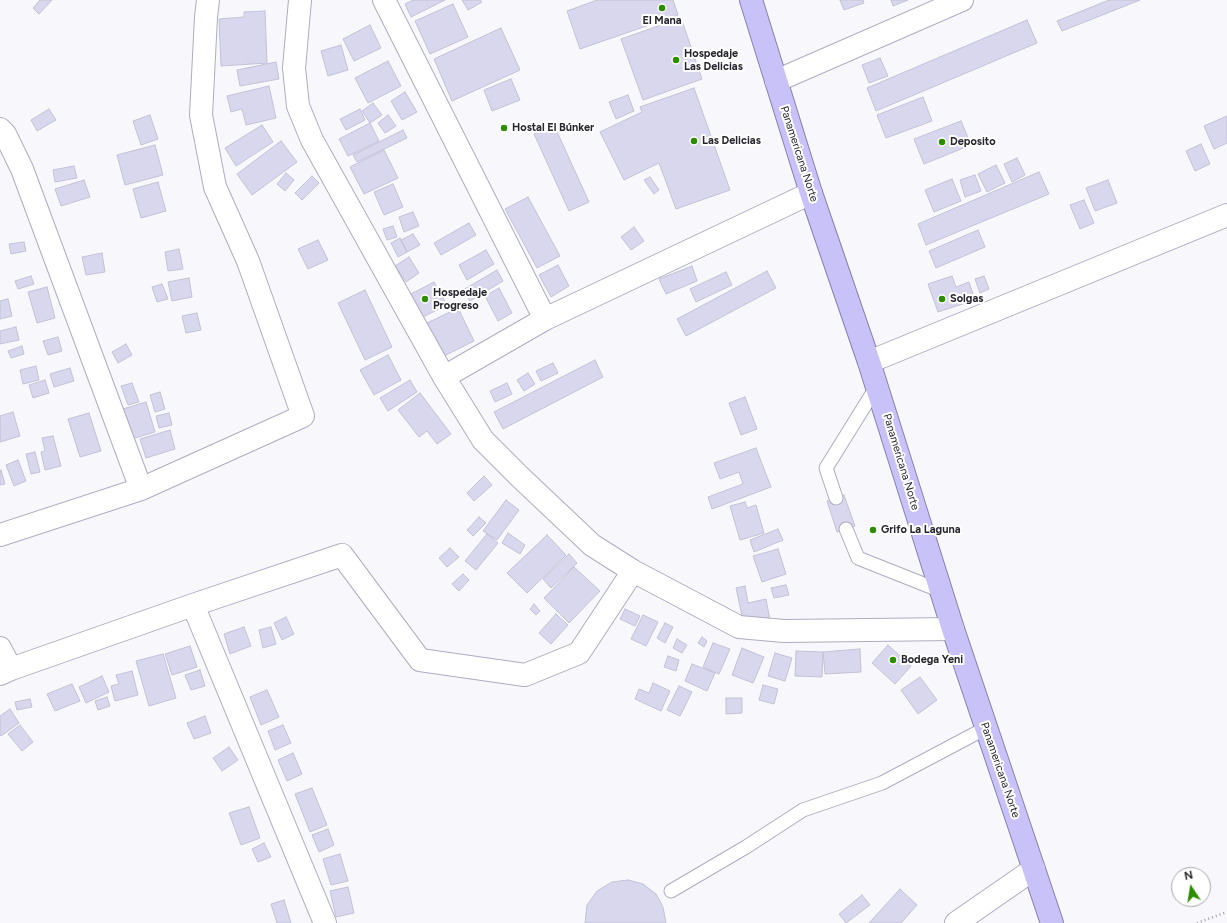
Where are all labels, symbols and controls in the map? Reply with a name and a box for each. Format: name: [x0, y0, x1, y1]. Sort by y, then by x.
marker: El Mana: [657, 3, 667, 13]
place label: El Mana: [642, 14, 682, 28]
place label: Hospedaje Las Delicias: [684, 47, 743, 73]
marker: Hospedaje Las Delicias: [671, 55, 681, 65]
street label: Panamericana Norte: [777, 104, 821, 204]
place label: Hostal El Búnker: [512, 121, 594, 135]
marker: Hostal El Búnker: [499, 123, 509, 133]
place label: Las Delicias: [702, 134, 761, 148]
place label: Deposito: [950, 135, 996, 149]
marker: Las Delicias: [689, 136, 699, 146]
marker: Deposito: [937, 137, 947, 147]
place label: Hospedaje Progreso: [433, 286, 487, 312]
place label: Solgas: [950, 292, 983, 306]
marker: Hospedaje Progreso: [420, 294, 430, 304]
marker: Solgas: [937, 294, 947, 304]
street label: Panamericana Norte: [880, 412, 922, 512]
place label: Grifo La Laguna: [881, 523, 961, 537]
marker: Grifo La Laguna: [868, 525, 878, 535]
place label: Bodega Yeni: [901, 653, 963, 667]
marker: Bodega Yeni: [888, 655, 898, 665]
street label: Panamericana Norte: [977, 721, 1023, 819]
north arrow: [1171, 867, 1211, 907]
text: N: [1183, 869, 1194, 883]

